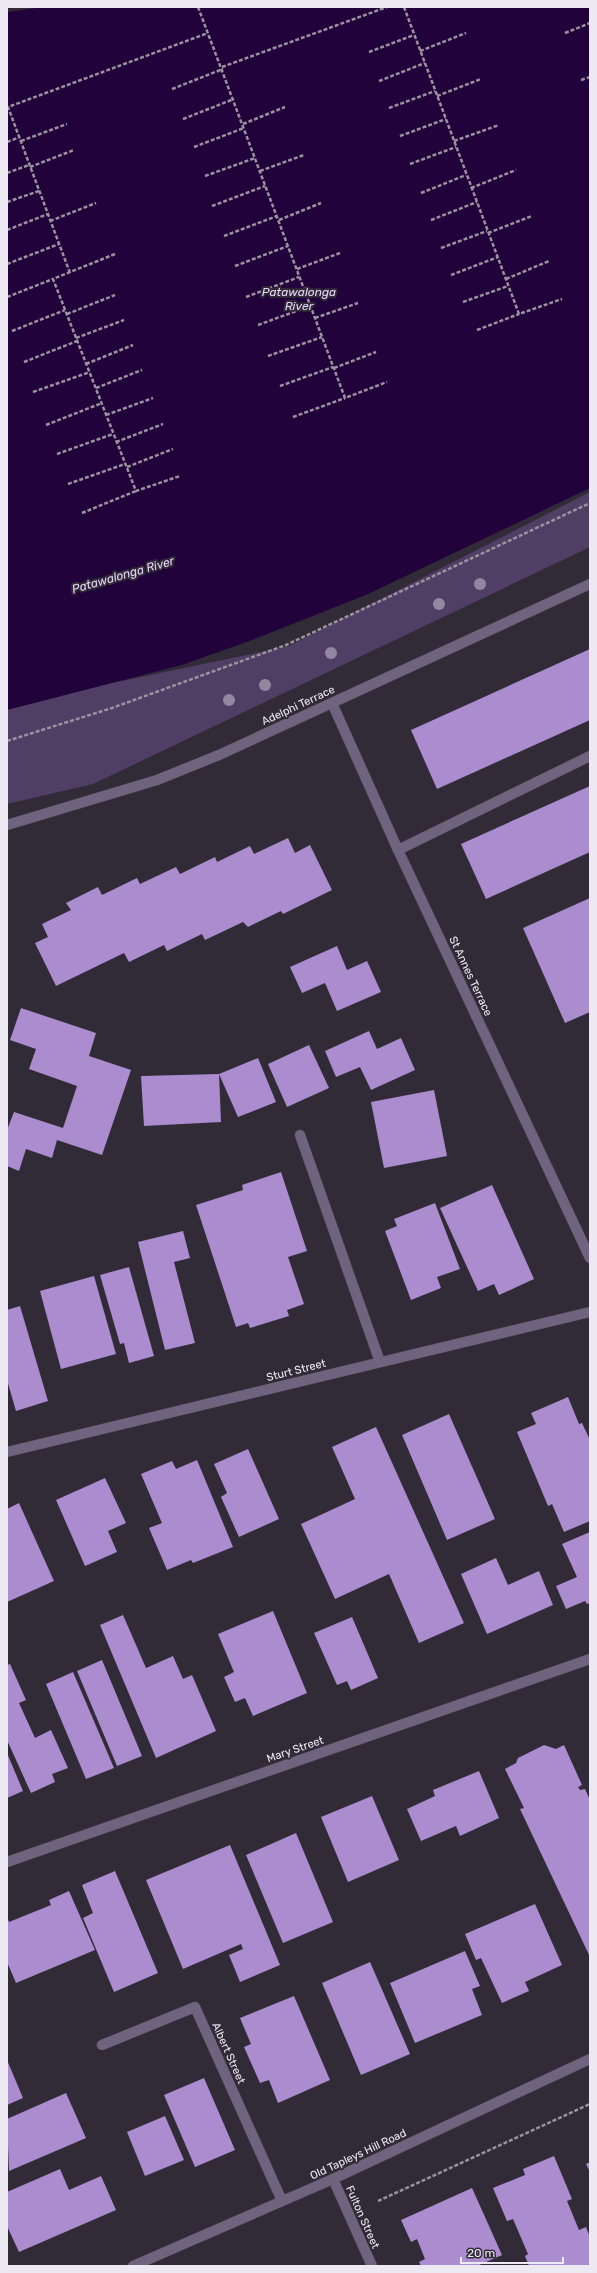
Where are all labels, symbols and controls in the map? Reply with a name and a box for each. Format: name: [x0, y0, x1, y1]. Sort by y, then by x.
water label: Patawalonga River: [262, 285, 336, 313]
water label: Patawalonga River: [70, 554, 176, 596]
street label: Adelphi Terrace: [260, 683, 337, 728]
street label: St Annes Terrace: [446, 934, 495, 1018]
street label: Sturt Street: [265, 1357, 328, 1384]
street label: Mary Street: [265, 1733, 326, 1765]
street label: Albert Street: [209, 2021, 248, 2087]
street label: Old Tapleys Hill Road: [308, 2126, 408, 2182]
street label: Fulton Street: [343, 2184, 382, 2251]
scale bar: [461, 2239, 563, 2265]
text: 20 m: [467, 2246, 495, 2260]

